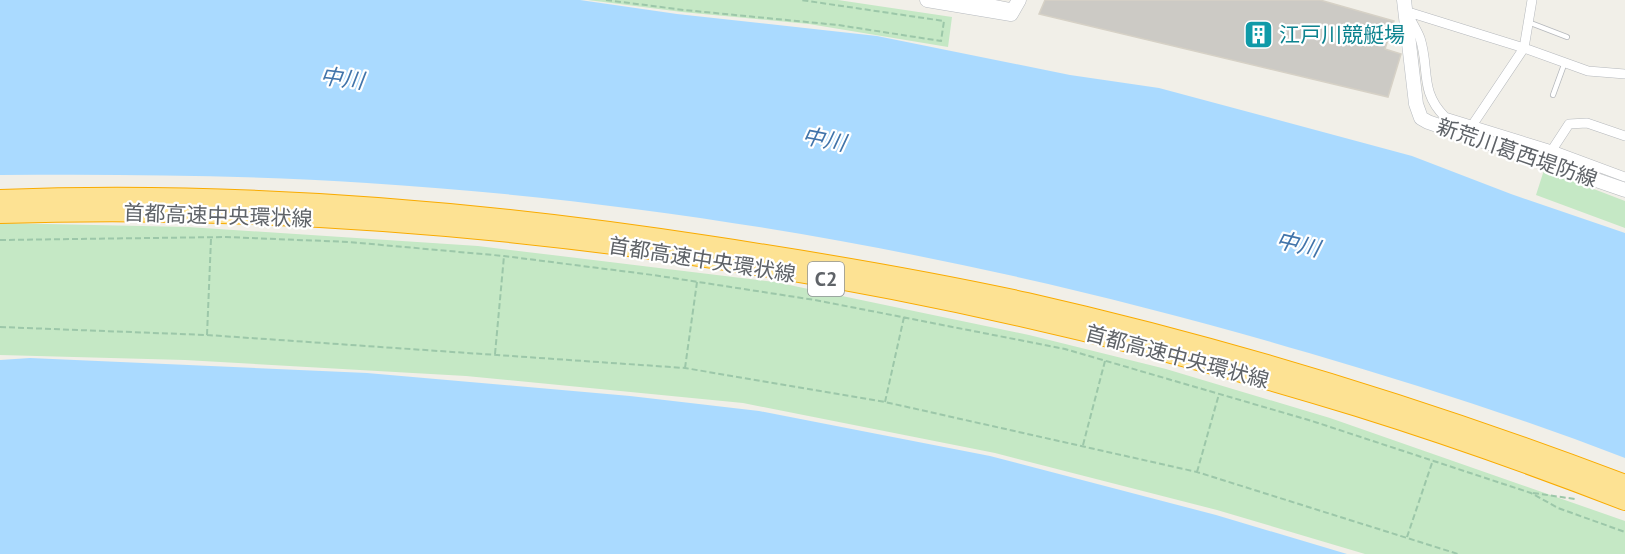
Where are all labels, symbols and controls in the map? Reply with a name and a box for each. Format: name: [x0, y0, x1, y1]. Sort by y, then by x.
building icon: 江戸川競艇場: [1242, 19, 1274, 51]
place label: 江戸川競艇場: [1279, 21, 1405, 48]
water label: 中川: [318, 61, 368, 95]
street label: 新荒川葛西堤防線: [1433, 112, 1601, 193]
water label: 中川: [800, 121, 850, 157]
street label: 首都高速中央環状線: [123, 199, 313, 232]
water label: 中川: [1273, 225, 1325, 263]
street label: 首都高速中央環状線: [607, 231, 798, 288]
road number: C2: [808, 262, 844, 296]
street label: 首都高速中央環状線: [1082, 319, 1272, 394]

